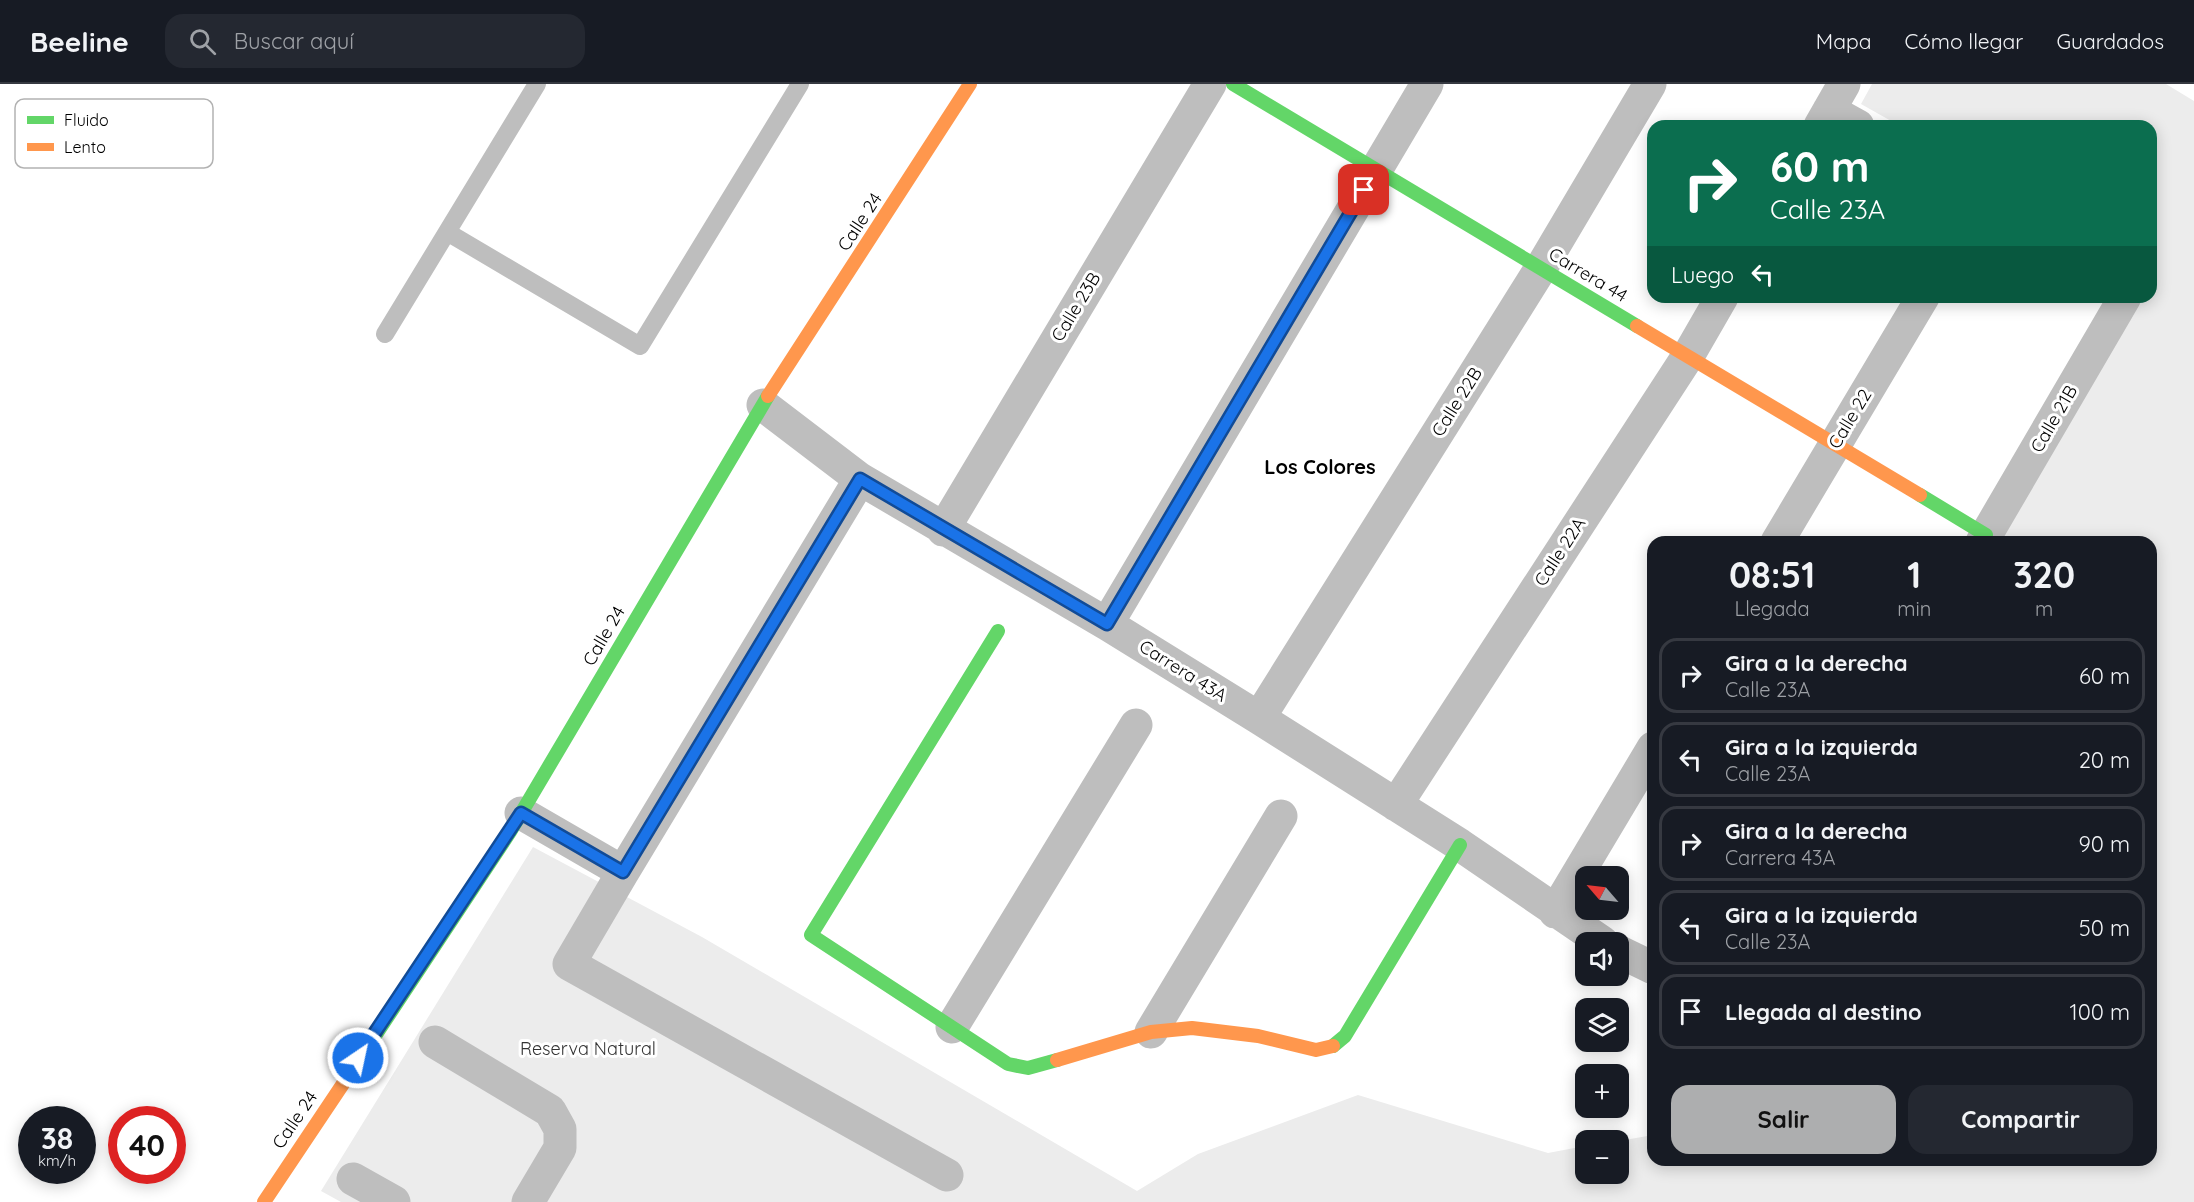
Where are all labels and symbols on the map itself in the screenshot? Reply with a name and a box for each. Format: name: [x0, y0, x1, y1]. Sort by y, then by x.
legend: [15, 99, 213, 168]
text: Fluido: [64, 110, 109, 130]
text: Lento: [64, 137, 106, 157]
pin: [1338, 164, 1389, 215]
street label: Calle 24: [832, 188, 887, 255]
street label: Carrera 44: [1545, 242, 1632, 307]
street label: Calle 23B: [1046, 268, 1105, 346]
street label: Calle 22B: [1426, 363, 1487, 441]
street label: Calle 21B: [2025, 381, 2082, 457]
street label: Calle 22: [1823, 385, 1876, 453]
district label: Los Colores: [1264, 454, 1376, 479]
street label: Calle 22A: [1529, 513, 1591, 590]
street label: Calle 24: [577, 602, 630, 670]
street label: Carrera 43A: [1135, 634, 1232, 707]
north arrow: [1575, 866, 1629, 920]
position arrow: [326, 1026, 390, 1090]
park label: Reserva Natural: [520, 1037, 656, 1060]
street label: Calle 24: [267, 1086, 322, 1153]
speed limit sign: 40: [108, 1106, 186, 1184]

